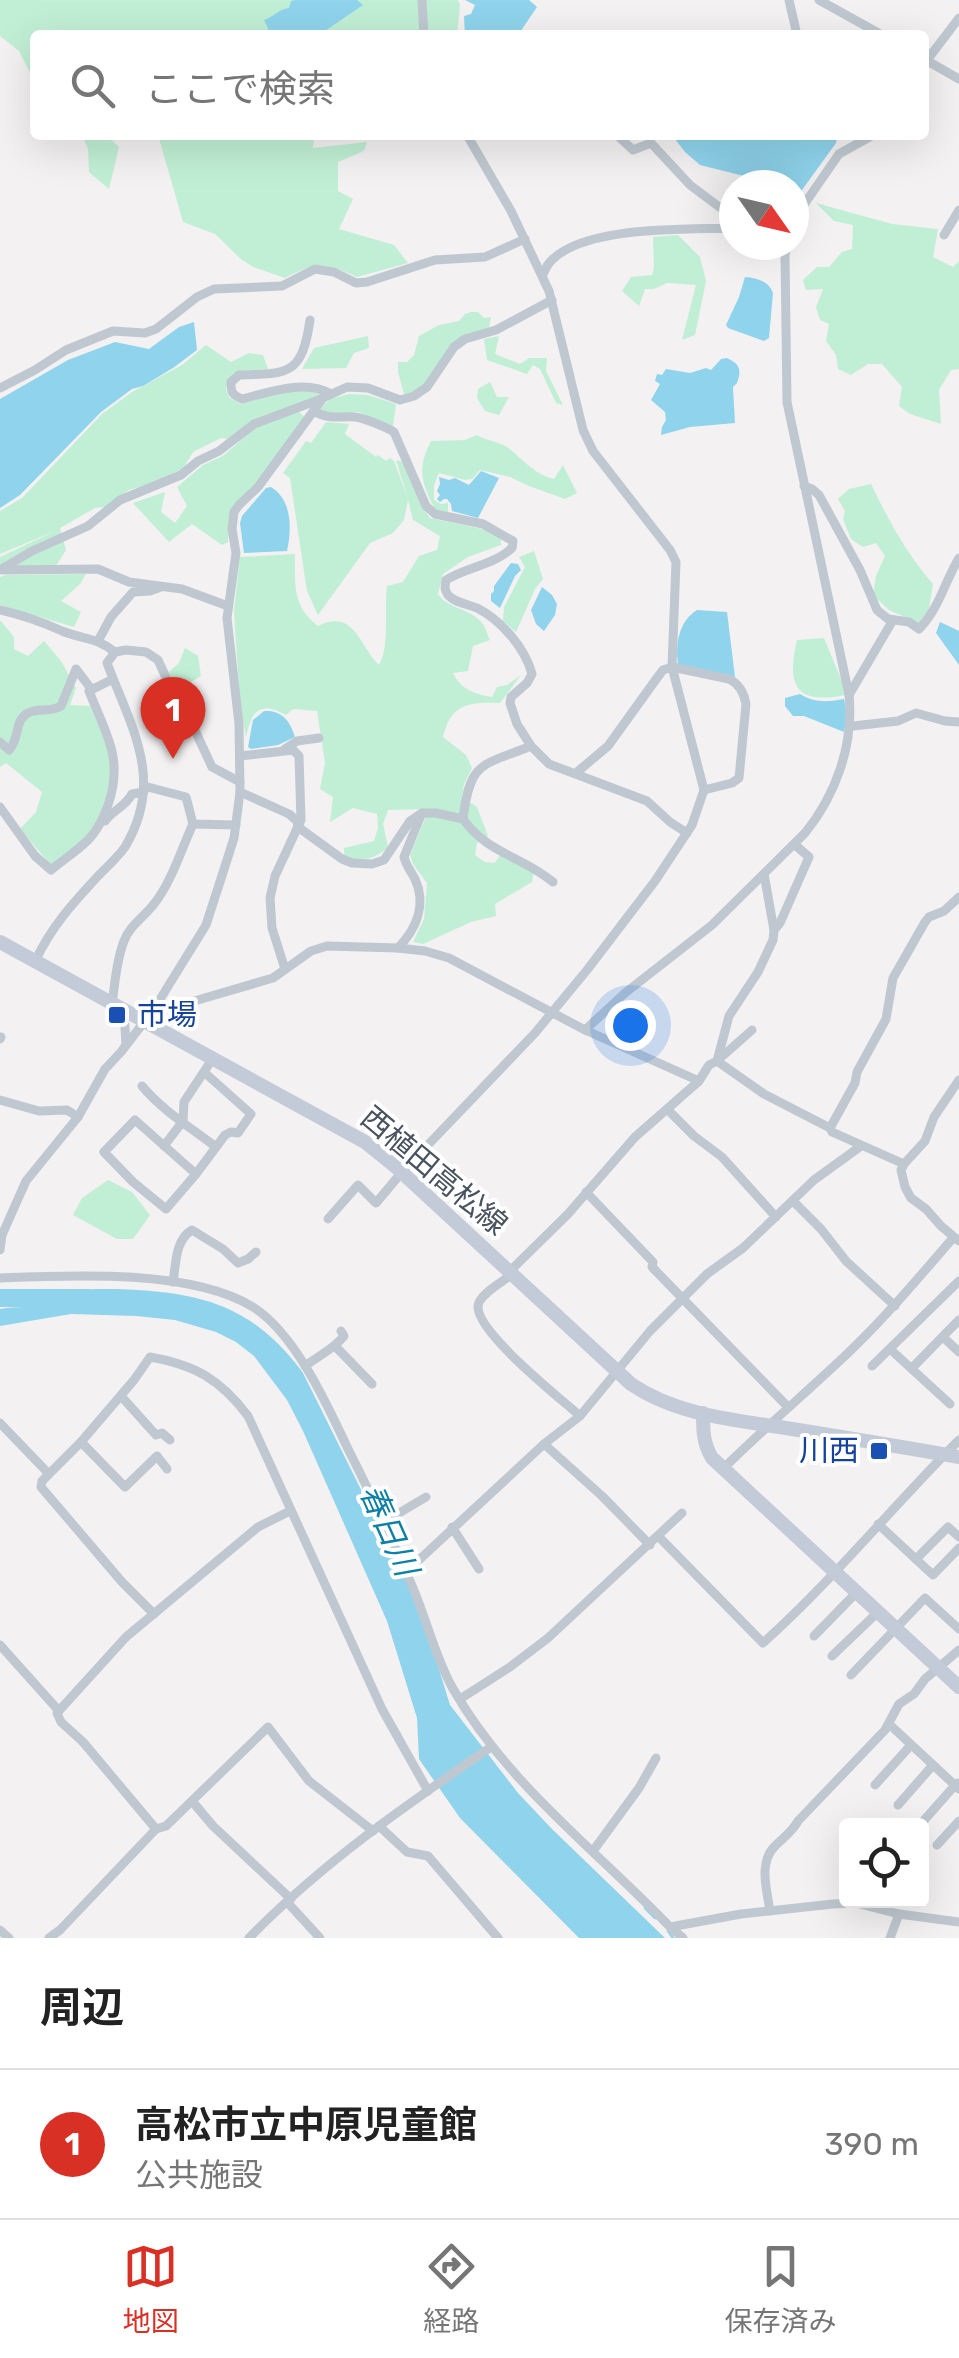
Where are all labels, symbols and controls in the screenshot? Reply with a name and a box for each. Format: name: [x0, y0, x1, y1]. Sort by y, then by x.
search box: [30, 30, 929, 140]
icon: search: [65, 58, 120, 113]
text: ここで検索: [145, 66, 335, 112]
north arrow: [719, 170, 809, 260]
pin: 1: [140, 676, 206, 759]
place label: 市場: [137, 997, 197, 1033]
your location: [605, 1000, 656, 1051]
marker: 市場: [106, 1004, 128, 1026]
street label: 西植田高松線: [353, 1099, 515, 1243]
place label: 川西: [799, 1433, 859, 1469]
marker: 川西: [868, 1440, 890, 1462]
water label: 春日川: [352, 1478, 427, 1584]
map controls: [839, 1818, 929, 1908]
button: locate: [839, 1818, 929, 1908]
text: 周辺: [40, 1983, 124, 2033]
text: 高松市立中原児童館: [135, 2102, 477, 2148]
text: 1: [65, 2125, 80, 2163]
text: 390 m: [824, 2125, 919, 2163]
text: 公共施設: [135, 2156, 263, 2194]
tab: 地図: [122, 2239, 179, 2339]
tab: 経路: [423, 2239, 480, 2339]
tab: 保存済み: [724, 2239, 837, 2339]

